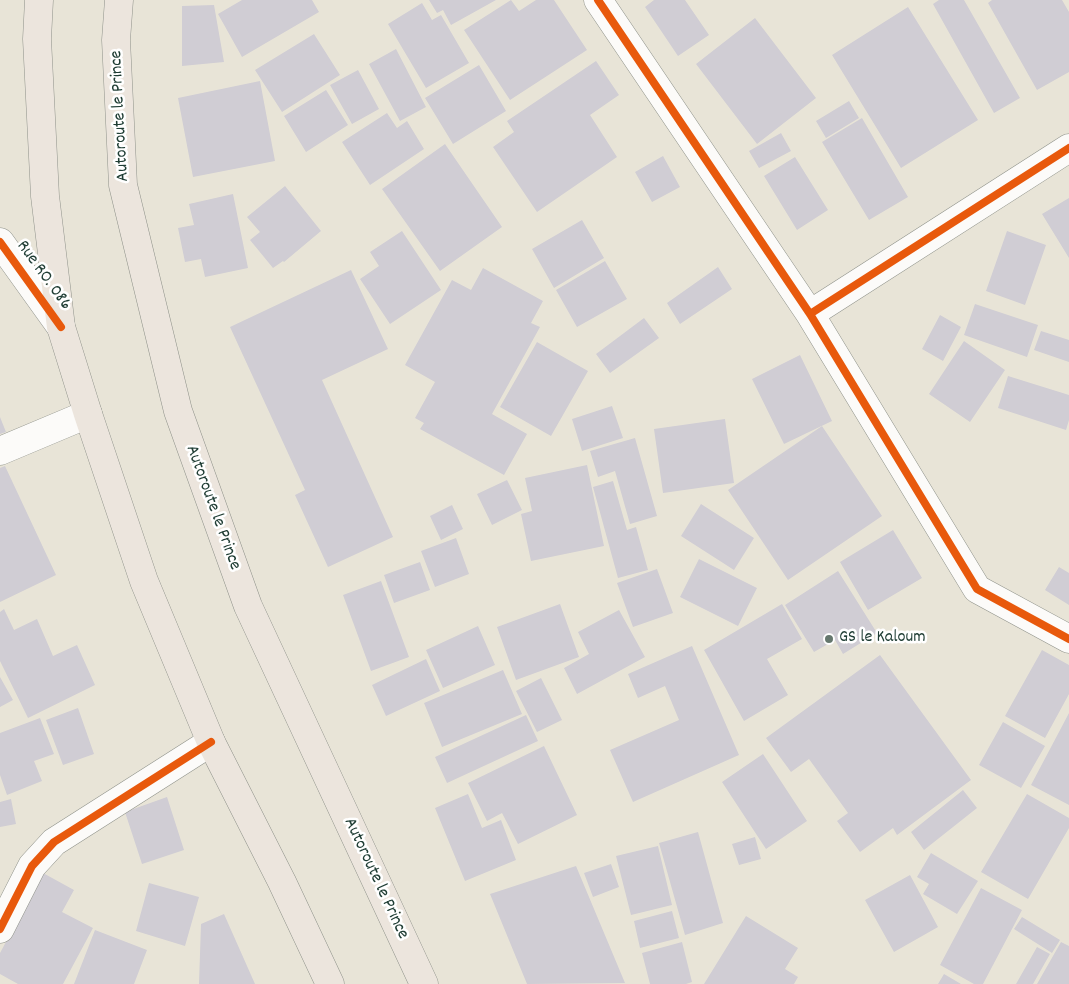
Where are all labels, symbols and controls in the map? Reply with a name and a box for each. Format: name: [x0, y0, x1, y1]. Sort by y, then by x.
street label: Autoroute le Prince: [107, 50, 135, 182]
street label: Rue RO. 086: [11, 237, 75, 315]
street label: Autoroute le Prince: [179, 443, 245, 573]
place label: GS le Kaloum: [839, 628, 926, 650]
marker: GS le Kaloum: [823, 633, 835, 645]
street label: Autoroute le Prince: [337, 815, 413, 943]

